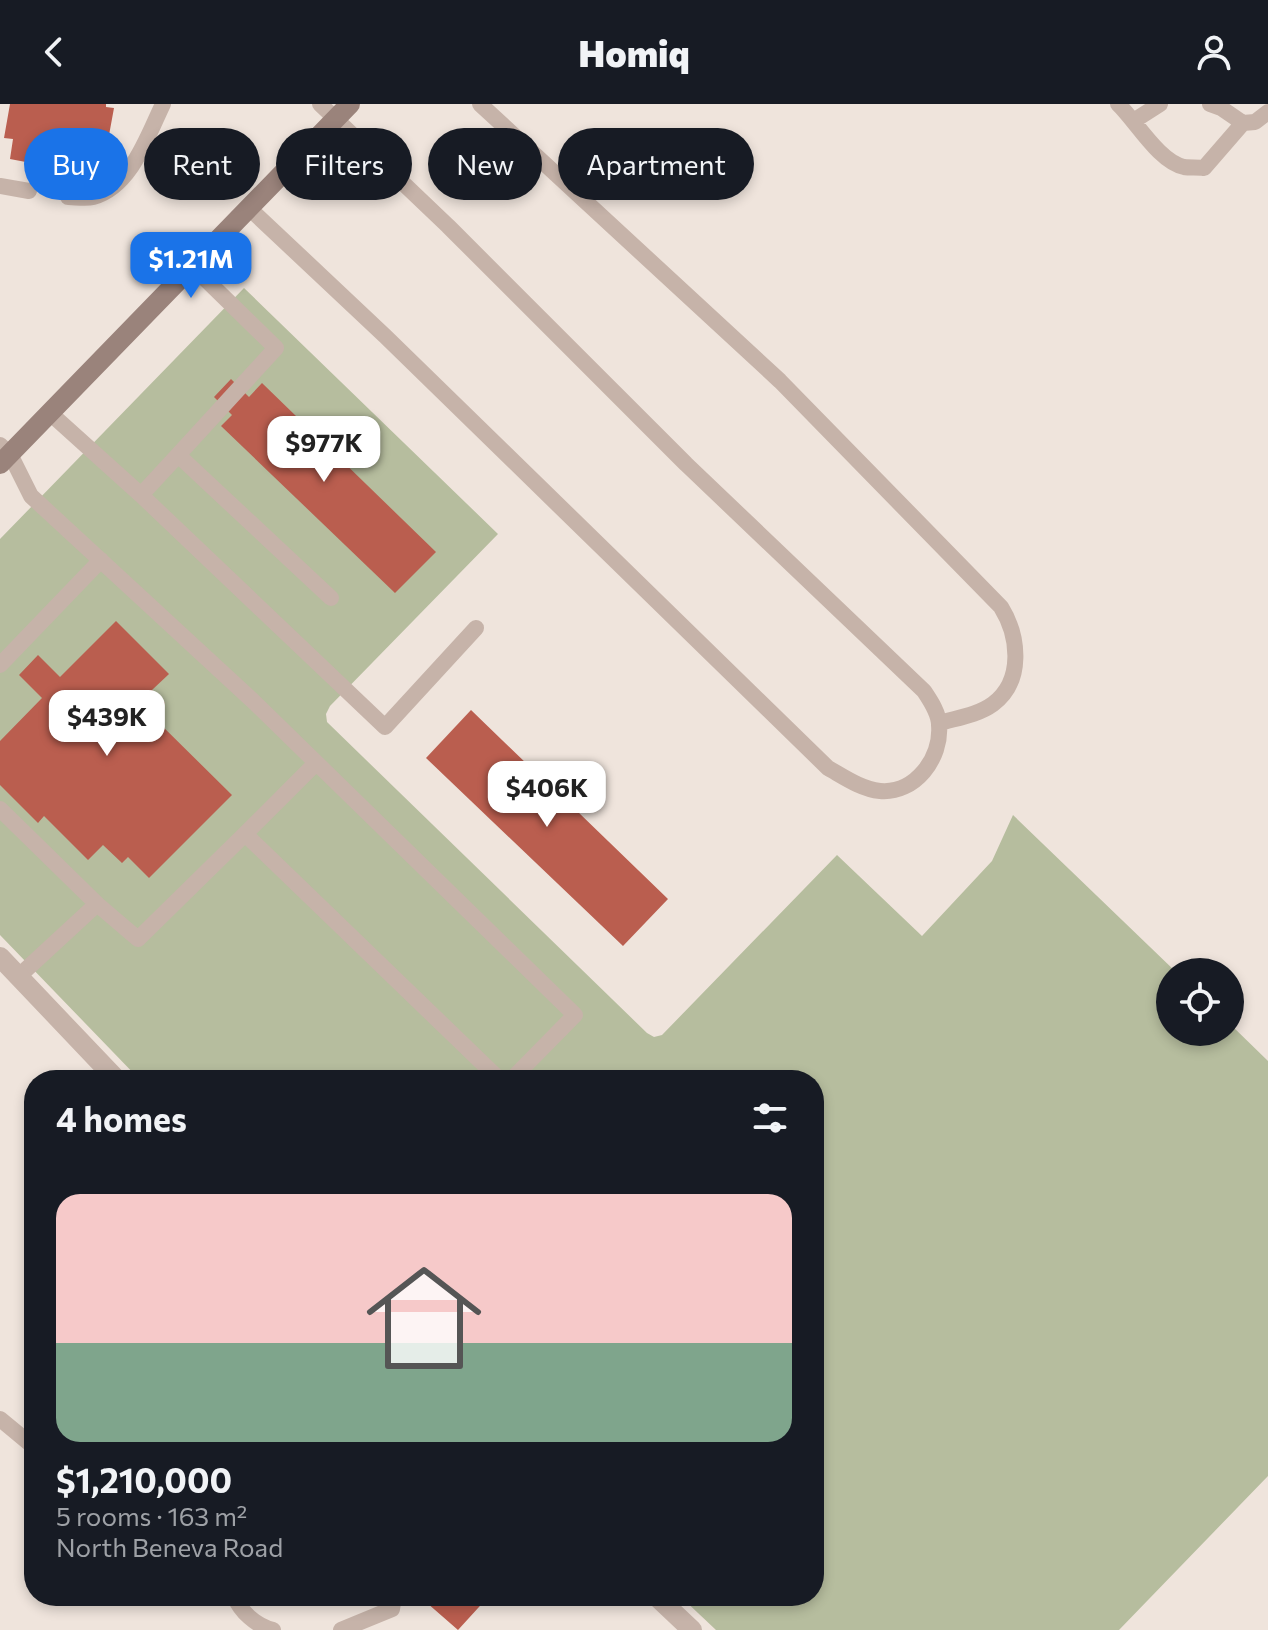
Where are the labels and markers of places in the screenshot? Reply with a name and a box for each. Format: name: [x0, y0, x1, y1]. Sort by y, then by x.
pin: $1.21M: [126, 232, 256, 300]
pin: $977K: [268, 416, 380, 484]
pin: $439K: [51, 690, 163, 758]
pin: $406K: [491, 761, 603, 829]

